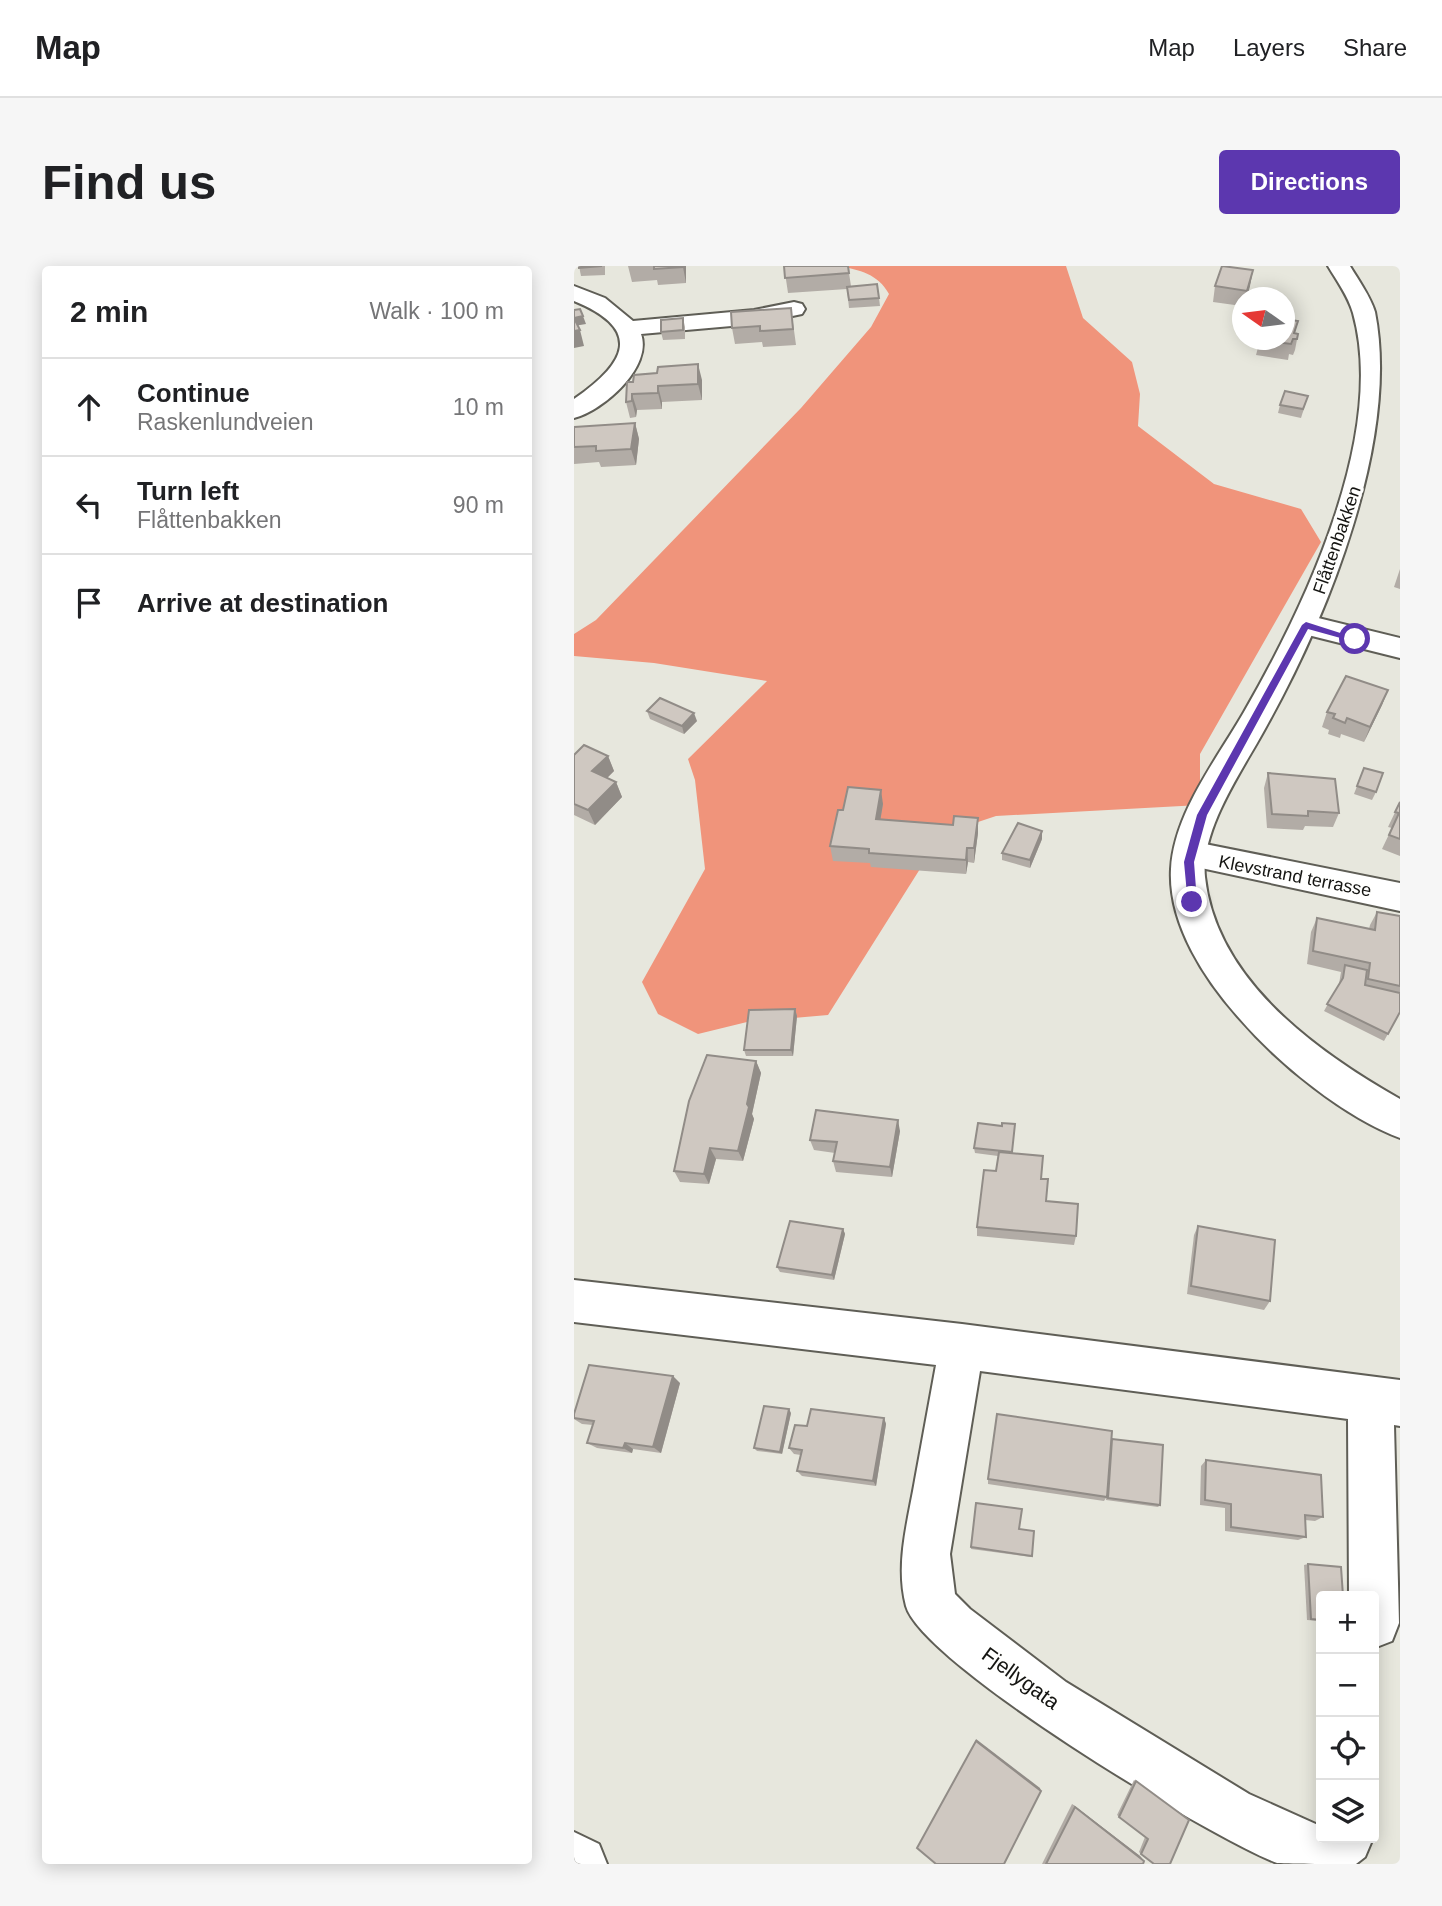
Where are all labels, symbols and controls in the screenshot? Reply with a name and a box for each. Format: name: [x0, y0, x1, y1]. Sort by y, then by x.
text: Map: [35, 29, 101, 66]
text: Map: [1148, 34, 1195, 61]
text: Layers: [1233, 34, 1305, 61]
text: Share: [1343, 34, 1407, 61]
button: Directions: [1219, 150, 1400, 214]
text: Find us: [42, 155, 216, 209]
north arrow: [1232, 287, 1295, 350]
text: 2 min: [70, 295, 148, 328]
text: Walk · 100 m: [369, 298, 504, 324]
text: Continue: [137, 378, 250, 408]
icon: ahead: [70, 388, 108, 426]
text: 10 m: [453, 394, 504, 420]
text: Raskenlundveien: [137, 409, 313, 435]
text: Turn left: [137, 476, 239, 506]
street label: Flåttenbakken: [1309, 483, 1365, 597]
icon: left: [70, 486, 108, 524]
text: 90 m: [453, 492, 504, 518]
text: Flåttenbakken: [137, 507, 281, 533]
icon: arrive: [70, 584, 108, 622]
text: Arrive at destination: [137, 588, 388, 618]
route start: [1339, 623, 1370, 654]
street label: Klevstrand terrasse: [1217, 851, 1373, 901]
route end: [1176, 886, 1207, 917]
map controls: [1316, 1591, 1379, 1843]
button: +: [1316, 1591, 1379, 1654]
street label: Fjellygata: [978, 1642, 1064, 1714]
button: −: [1316, 1654, 1379, 1717]
button: locate: [1316, 1717, 1379, 1780]
button: layers: [1316, 1780, 1379, 1843]

